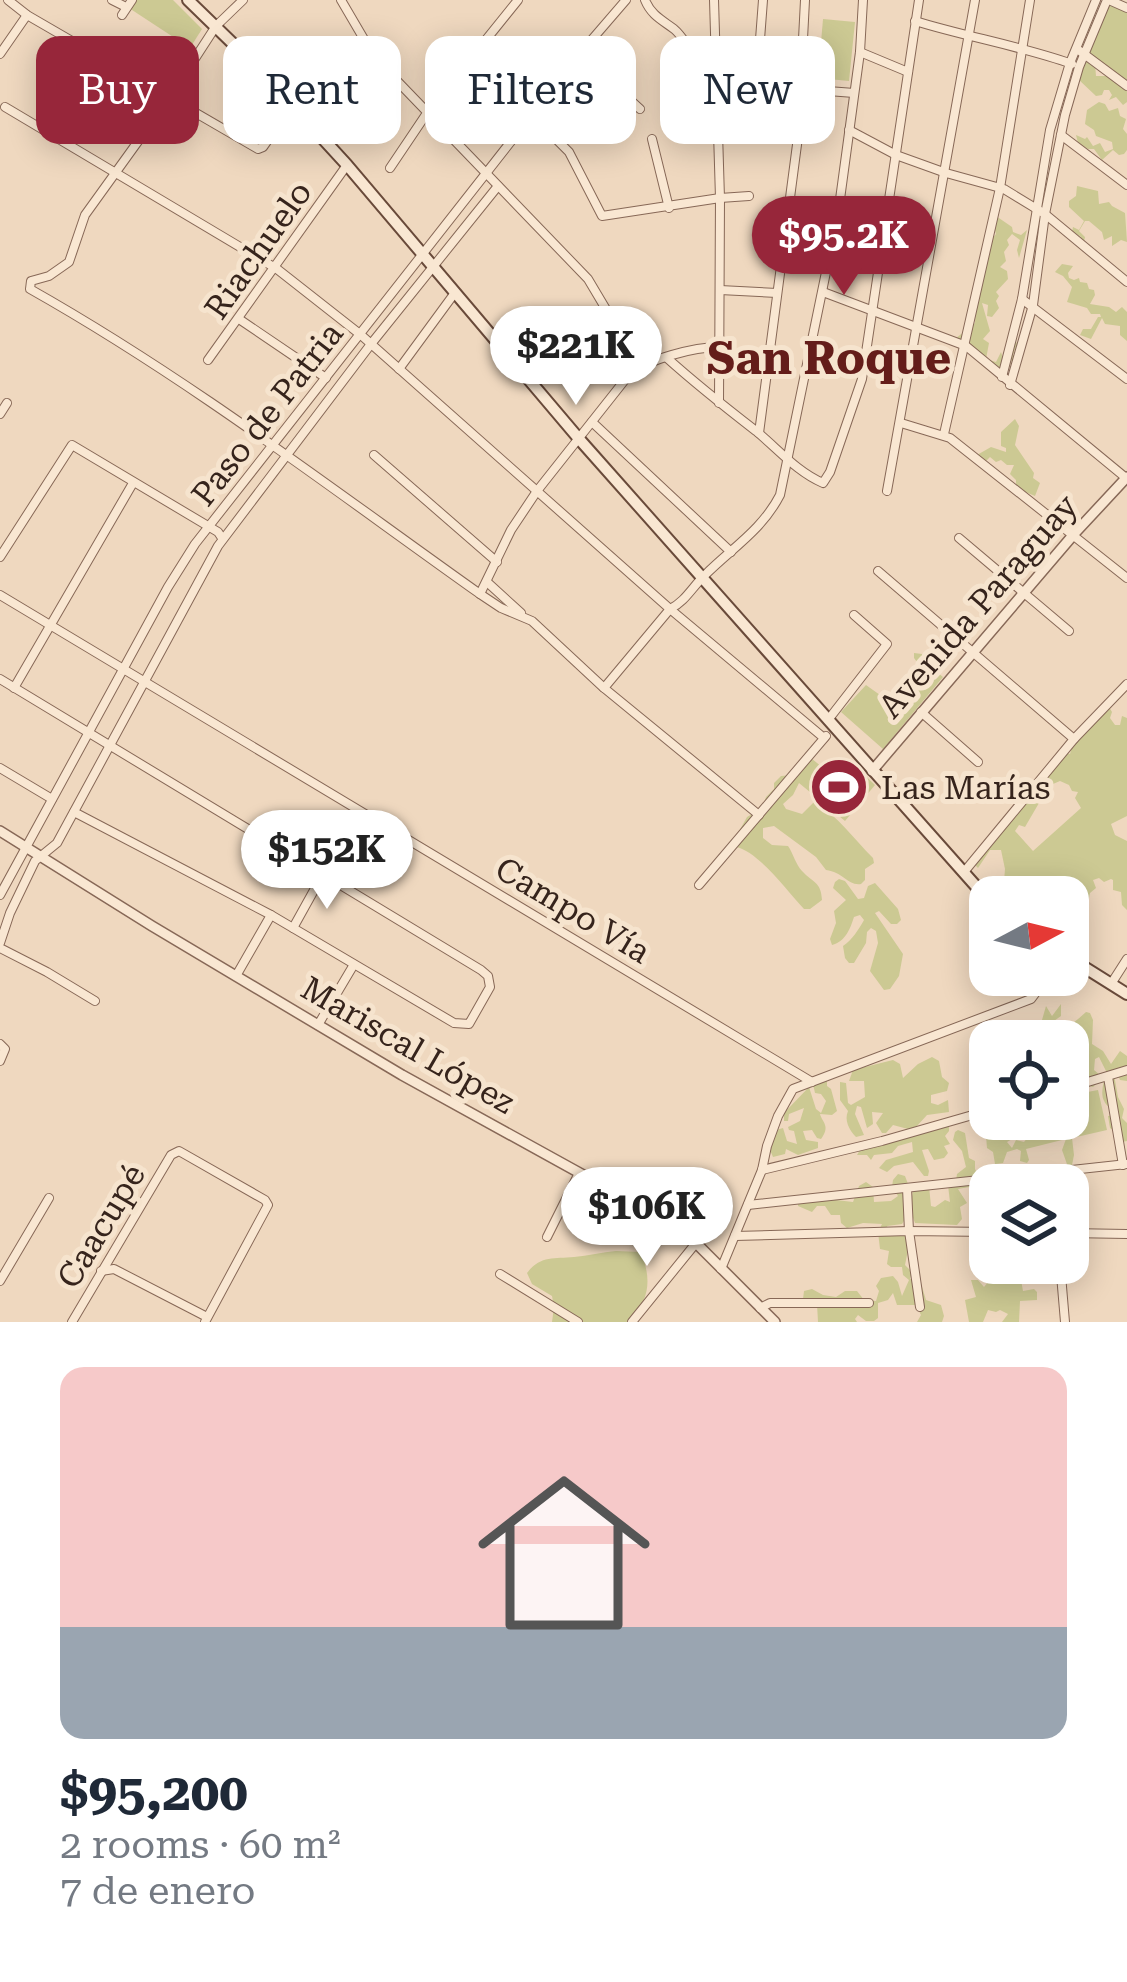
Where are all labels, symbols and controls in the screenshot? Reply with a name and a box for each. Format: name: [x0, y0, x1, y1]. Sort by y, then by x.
chip: Buy: [36, 36, 199, 144]
chip: Rent: [223, 36, 401, 144]
chip: Filters: [425, 36, 636, 144]
chip: New: [660, 36, 835, 144]
street label: Riachuelo: [196, 174, 320, 326]
pin: $95.2K: [746, 196, 942, 298]
text: $95.2K: [779, 212, 909, 258]
pin: $221K: [492, 306, 660, 408]
street label: Paso de Patria: [183, 314, 351, 514]
text: $221K: [517, 322, 635, 368]
district label: San Roque: [707, 332, 951, 385]
street label: Avenida Paraguay: [870, 486, 1086, 726]
sports icon: Las Marías: [808, 756, 870, 818]
place label: Las Marías: [881, 768, 1050, 807]
pin: $152K: [243, 810, 411, 912]
text: $152K: [268, 826, 386, 872]
street label: Campo Vía: [489, 849, 657, 971]
north arrow: [969, 876, 1089, 996]
map controls: [969, 876, 1089, 1284]
street label: Mariscal López: [295, 968, 521, 1122]
button: locate: [969, 1020, 1089, 1140]
street label: Caacupé: [49, 1157, 153, 1295]
button: layers: [969, 1164, 1089, 1284]
pin: $106K: [563, 1167, 731, 1269]
text: $106K: [588, 1183, 706, 1229]
icon: home: [456, 1445, 672, 1661]
text: $95,200: [60, 1763, 248, 1822]
text: 2 rooms · 60 m²: [60, 1822, 341, 1868]
text: 7 de enero: [60, 1868, 256, 1914]

